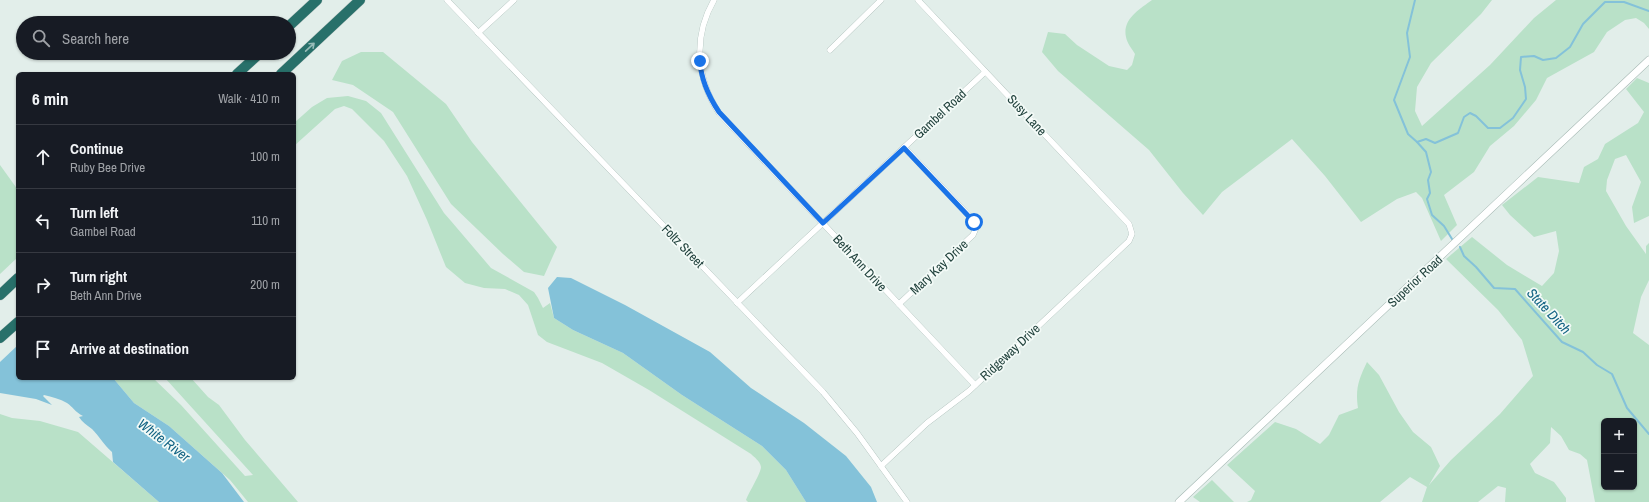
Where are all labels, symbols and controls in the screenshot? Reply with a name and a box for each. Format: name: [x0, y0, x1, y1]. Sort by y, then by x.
search box: [16, 16, 296, 60]
icon: search: [30, 27, 52, 49]
text: Search here: [62, 28, 129, 49]
one-way arrow: [305, 42, 315, 52]
route end: [691, 52, 709, 70]
street label: Gambel Road: [910, 85, 970, 143]
text: 6 min: [32, 87, 68, 110]
text: Walk · 410 m: [218, 90, 280, 107]
street label: Susy Lane: [1004, 91, 1050, 139]
text: Continue: [70, 138, 123, 159]
icon: ahead: [32, 146, 54, 168]
text: 100 m: [250, 148, 280, 165]
text: Ruby Bee Drive: [70, 159, 145, 176]
text: Turn left: [70, 202, 118, 223]
icon: left: [32, 210, 54, 232]
text: 110 m: [251, 212, 280, 229]
route start: [965, 213, 983, 231]
street label: Foltz Street: [658, 221, 708, 271]
text: Gambel Road: [70, 223, 136, 240]
street label: Beth Ann Drive: [829, 231, 891, 295]
street label: Mary Kay Drive: [906, 236, 972, 298]
street label: Superior Road: [1384, 251, 1446, 311]
text: Turn right: [70, 266, 127, 287]
icon: right: [32, 274, 54, 296]
text: 200 m: [250, 276, 280, 293]
water label: State Ditch: [1523, 284, 1575, 338]
text: Beth Ann Drive: [70, 287, 142, 304]
street label: Ridgeway Drive: [976, 320, 1044, 384]
icon: arrive: [32, 338, 54, 360]
text: Arrive at destination: [70, 338, 189, 359]
water label: White River: [134, 415, 195, 466]
map controls: [1601, 418, 1637, 490]
button: +: [1601, 418, 1637, 454]
button: −: [1601, 454, 1637, 490]

